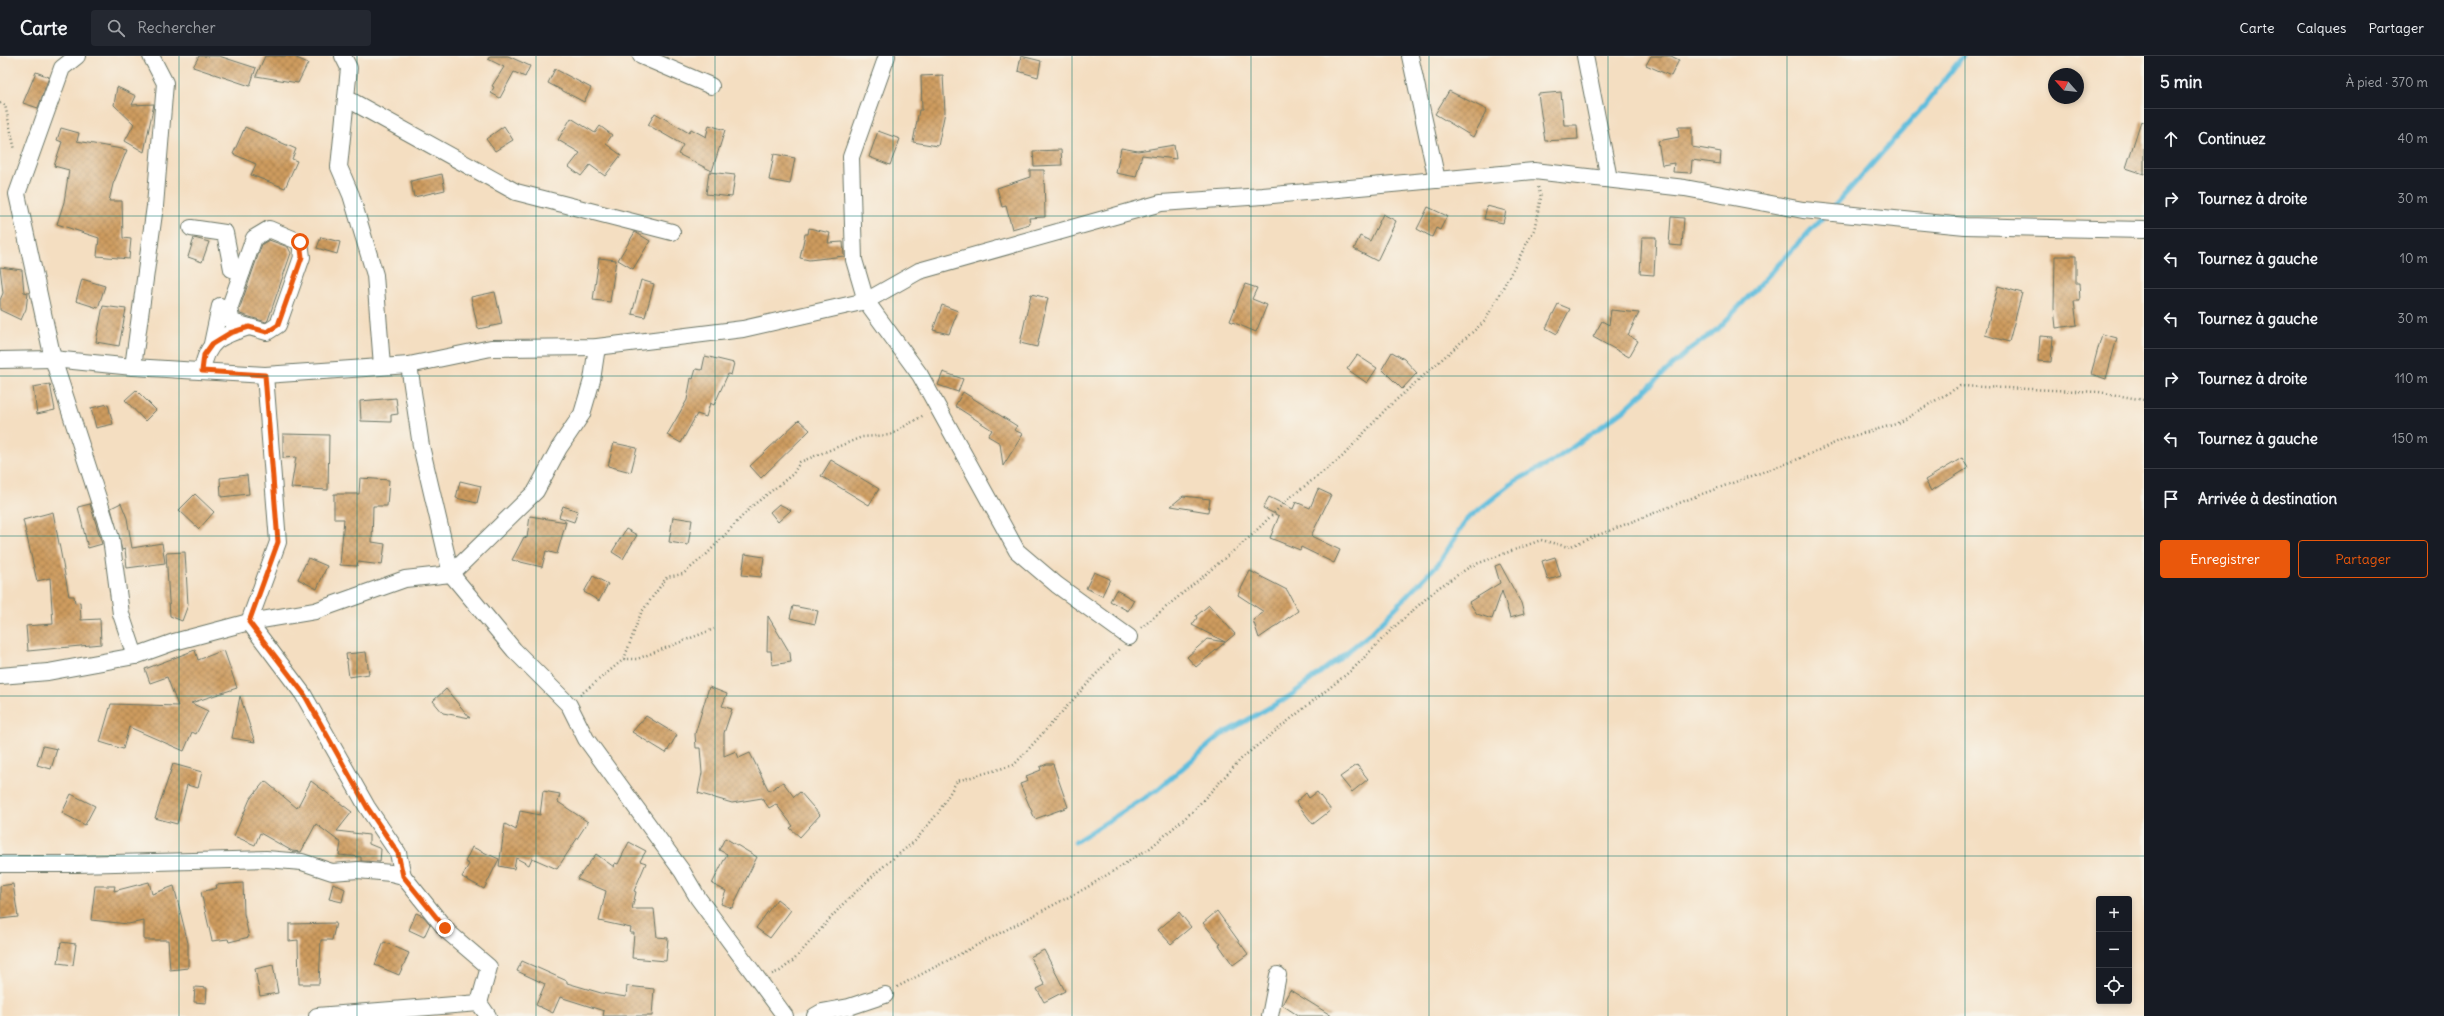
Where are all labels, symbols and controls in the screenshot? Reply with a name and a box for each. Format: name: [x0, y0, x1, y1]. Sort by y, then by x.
search box: [91, 10, 371, 46]
text: Carte: [20, 16, 67, 40]
icon: search: [105, 17, 127, 39]
text: Rechercher: [137, 18, 216, 37]
text: Carte: [2240, 19, 2274, 37]
text: Calques: [2296, 19, 2346, 37]
text: Partager: [2368, 19, 2424, 37]
north arrow: [2048, 68, 2084, 104]
text: 5 min: [2160, 71, 2202, 93]
text: À pied · 370 m: [2346, 74, 2428, 91]
icon: ahead: [2160, 128, 2182, 150]
text: Continuez: [2198, 129, 2266, 148]
text: 40 m: [2397, 130, 2428, 147]
icon: right: [2160, 188, 2182, 210]
text: Tournez à droite: [2198, 189, 2307, 208]
text: 30 m: [2398, 190, 2428, 207]
route start: [291, 233, 309, 251]
icon: left: [2160, 248, 2182, 270]
text: Tournez à gauche: [2198, 249, 2318, 268]
text: 10 m: [2400, 250, 2428, 267]
icon: left: [2160, 308, 2182, 330]
text: Tournez à gauche: [2198, 309, 2318, 328]
text: 30 m: [2398, 310, 2428, 327]
icon: right: [2160, 368, 2182, 390]
text: Tournez à droite: [2198, 369, 2307, 388]
text: 110 m: [2395, 370, 2428, 387]
icon: left: [2160, 428, 2182, 450]
text: Tournez à gauche: [2198, 429, 2318, 448]
text: 150 m: [2392, 430, 2428, 447]
icon: arrive: [2160, 488, 2182, 510]
text: Arrivée à destination: [2198, 489, 2337, 508]
button: Enregistrer: [2160, 540, 2290, 578]
button: Partager: [2298, 540, 2428, 578]
map controls: [2096, 896, 2132, 1004]
button: +: [2096, 896, 2132, 932]
route end: [436, 919, 454, 937]
button: −: [2096, 932, 2132, 968]
button: locate: [2096, 968, 2132, 1004]

